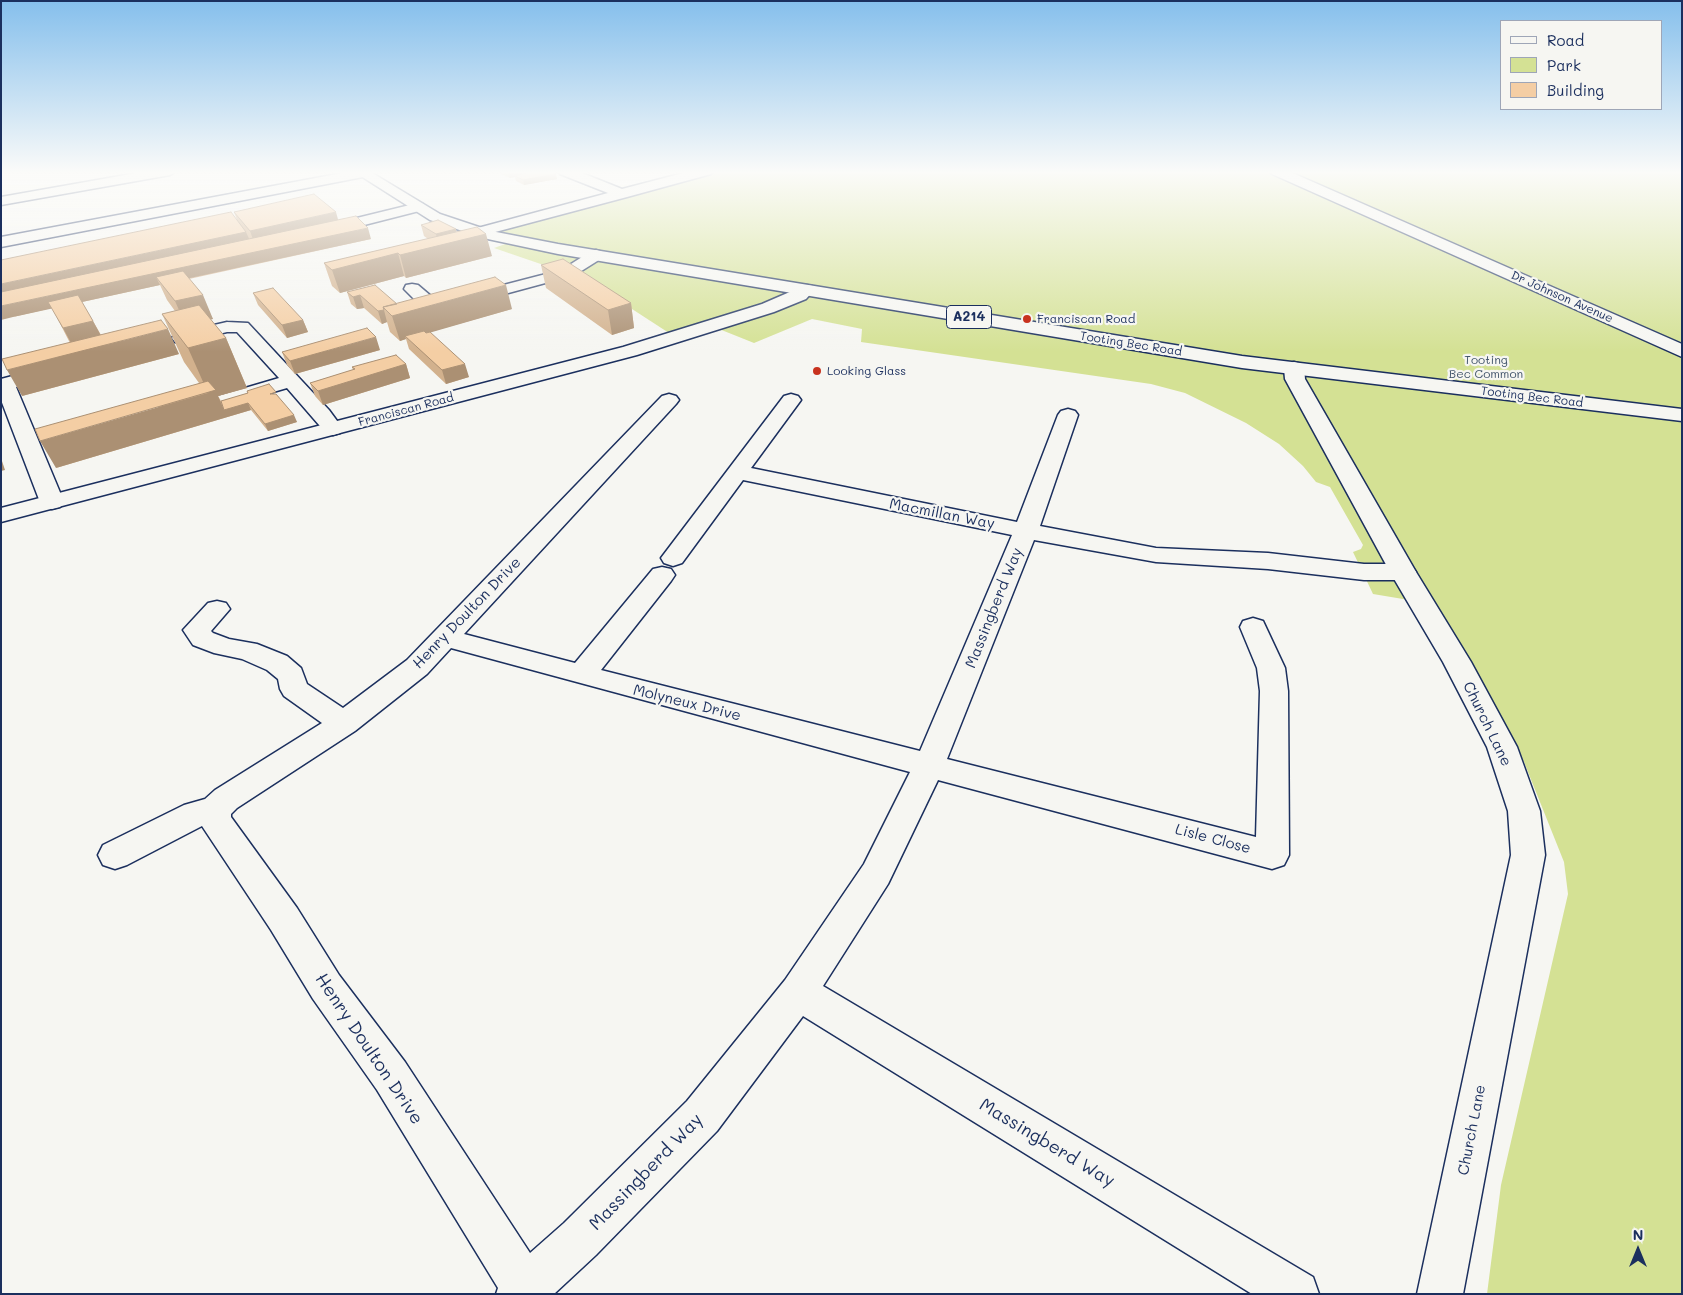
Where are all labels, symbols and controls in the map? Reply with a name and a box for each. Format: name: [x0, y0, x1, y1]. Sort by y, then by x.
legend: [1500, 20, 1663, 110]
text: Road: [1547, 30, 1584, 50]
text: Park: [1547, 55, 1581, 75]
text: Building: [1547, 80, 1604, 100]
street label: Dr Johnson Avenue: [1509, 268, 1615, 326]
road number: A214: [946, 306, 992, 328]
place label: Franciscan Road: [1037, 312, 1135, 326]
marker: Franciscan Road: [1021, 313, 1033, 325]
street label: Tooting Bec Road: [1079, 329, 1183, 359]
park label: Tooting Bec Common: [1449, 353, 1523, 381]
place label: Looking Glass: [827, 364, 906, 378]
marker: Looking Glass: [811, 365, 823, 377]
street label: Tooting Bec Road: [1480, 384, 1584, 410]
street label: Franciscan Road: [357, 390, 455, 430]
street label: Macmillan Way: [888, 495, 996, 533]
street label: Massingberd Way: [962, 545, 1026, 671]
street label: Henry Doulton Drive: [409, 554, 525, 672]
street label: Church Lane: [1459, 679, 1515, 769]
street label: Molyneux Drive: [631, 681, 743, 725]
street label: Lisle Close: [1173, 820, 1253, 858]
street label: Henry Doulton Drive: [310, 969, 428, 1129]
street label: Church Lane: [1454, 1083, 1490, 1177]
street label: Massingberd Way: [975, 1094, 1119, 1192]
street label: Massingberd Way: [585, 1109, 707, 1235]
north arrow: [1613, 1225, 1663, 1275]
text: N: [1633, 1225, 1643, 1244]

